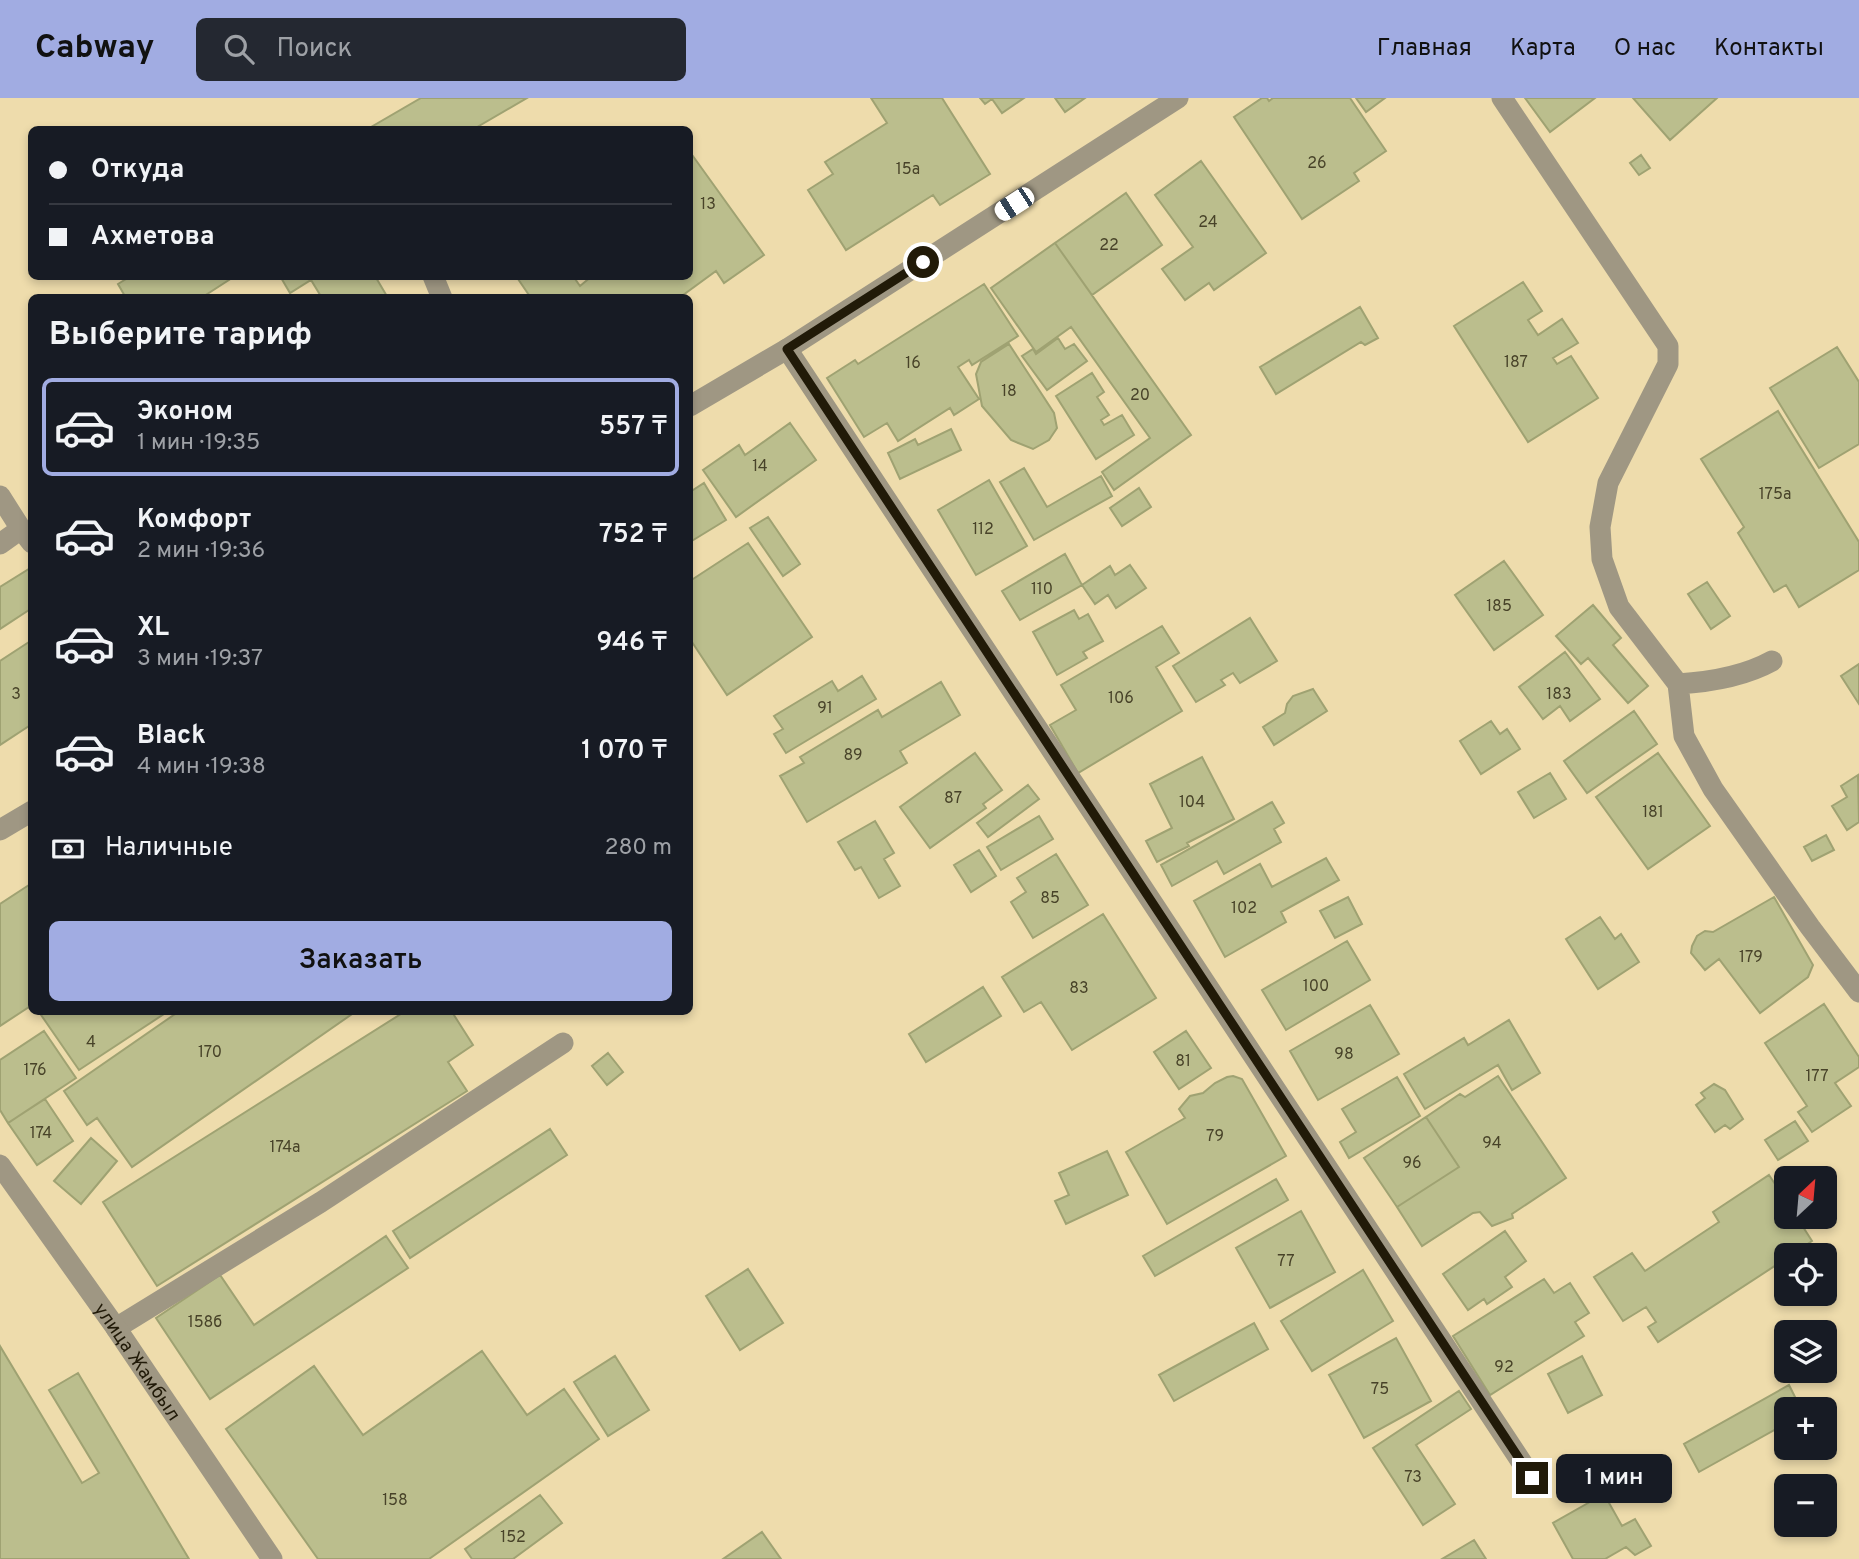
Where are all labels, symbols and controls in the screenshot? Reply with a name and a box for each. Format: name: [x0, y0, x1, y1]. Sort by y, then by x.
search box: [196, 18, 686, 81]
text: Cabway: [35, 28, 154, 70]
icon: search: [220, 30, 258, 68]
text: Поиск: [276, 33, 352, 66]
text: Главная: [1377, 34, 1472, 64]
text: Карта: [1510, 34, 1576, 64]
text: О нас: [1614, 34, 1676, 64]
text: Контакты: [1714, 34, 1824, 64]
text: Откуда: [91, 154, 184, 187]
house number: 26: [1307, 154, 1327, 174]
house number: 15а: [896, 160, 920, 180]
car: [991, 184, 1038, 224]
house number: 13: [700, 195, 716, 215]
house number: 24: [1198, 213, 1218, 233]
text: Ахметова: [91, 221, 215, 254]
house number: 22: [1099, 236, 1119, 256]
route start: [907, 246, 939, 278]
text: Выберите тариф: [49, 316, 312, 356]
house number: 187: [1504, 353, 1528, 373]
house number: 16: [905, 354, 921, 374]
house number: 18: [1001, 382, 1017, 402]
house number: 20: [1130, 386, 1150, 406]
icon: car: [53, 396, 116, 459]
text: Эконом: [137, 396, 233, 429]
text: 557 ₸: [599, 411, 668, 444]
text: 1 мин · 19:35: [137, 429, 260, 458]
house number: 14: [752, 457, 768, 477]
house number: 175а: [1759, 485, 1791, 505]
icon: car: [53, 504, 116, 567]
text: Комфорт: [137, 504, 251, 537]
text: 752 ₸: [599, 519, 668, 552]
house number: 112: [972, 520, 994, 540]
text: 2 мин · 19:36: [137, 537, 265, 566]
house number: 110: [1031, 580, 1053, 600]
house number: 185: [1486, 597, 1512, 617]
icon: car: [53, 612, 116, 675]
text: XL: [137, 612, 169, 645]
text: 946 ₸: [597, 627, 668, 660]
text: 3 мин · 19:37: [137, 645, 263, 674]
house number: 3: [11, 685, 21, 705]
house number: 183: [1546, 685, 1572, 705]
house number: 106: [1108, 689, 1134, 709]
house number: 91: [817, 699, 833, 719]
icon: car: [53, 720, 116, 783]
text: Black: [137, 720, 206, 753]
text: 1 070 ₸: [581, 735, 668, 768]
house number: 89: [843, 746, 863, 766]
text: 4 мин · 19:38: [137, 753, 266, 782]
house number: 87: [944, 789, 962, 809]
house number: 104: [1179, 793, 1205, 813]
house number: 181: [1642, 803, 1664, 823]
icon: cash: [49, 830, 87, 868]
text: Наличные: [105, 832, 233, 865]
text: 280 m: [604, 834, 672, 863]
house number: 85: [1040, 889, 1060, 909]
house number: 102: [1231, 899, 1257, 919]
button: Заказать: [49, 921, 672, 1001]
house number: 179: [1739, 948, 1763, 968]
house number: 100: [1303, 977, 1329, 997]
house number: 83: [1069, 979, 1089, 999]
house number: 4: [86, 1033, 96, 1053]
house number: 170: [198, 1043, 222, 1063]
house number: 98: [1334, 1045, 1354, 1065]
house number: 81: [1175, 1052, 1191, 1072]
house number: 176: [23, 1061, 47, 1081]
house number: 177: [1805, 1067, 1829, 1087]
house number: 174: [30, 1124, 52, 1144]
house number: 79: [1206, 1127, 1224, 1147]
house number: 94: [1482, 1134, 1502, 1154]
house number: 174а: [269, 1138, 301, 1158]
house number: 96: [1402, 1154, 1422, 1174]
north arrow: [1774, 1166, 1838, 1228]
map controls: [1774, 1166, 1837, 1537]
button: locate: [1774, 1243, 1837, 1306]
house number: 77: [1277, 1252, 1295, 1272]
street label: улица Жамбыл: [88, 1299, 185, 1426]
house number: 158б: [188, 1313, 222, 1333]
button: layers: [1774, 1320, 1837, 1383]
house number: 92: [1494, 1358, 1514, 1378]
house number: 75: [1371, 1380, 1389, 1400]
button: +: [1774, 1397, 1837, 1460]
callout: 1 мин: [1556, 1454, 1672, 1502]
route end: [1516, 1462, 1548, 1494]
text: 1 мин: [1585, 1464, 1643, 1493]
house number: 73: [1404, 1468, 1422, 1488]
button: −: [1774, 1474, 1837, 1537]
house number: 158: [382, 1491, 408, 1511]
house number: 152: [500, 1528, 526, 1548]

